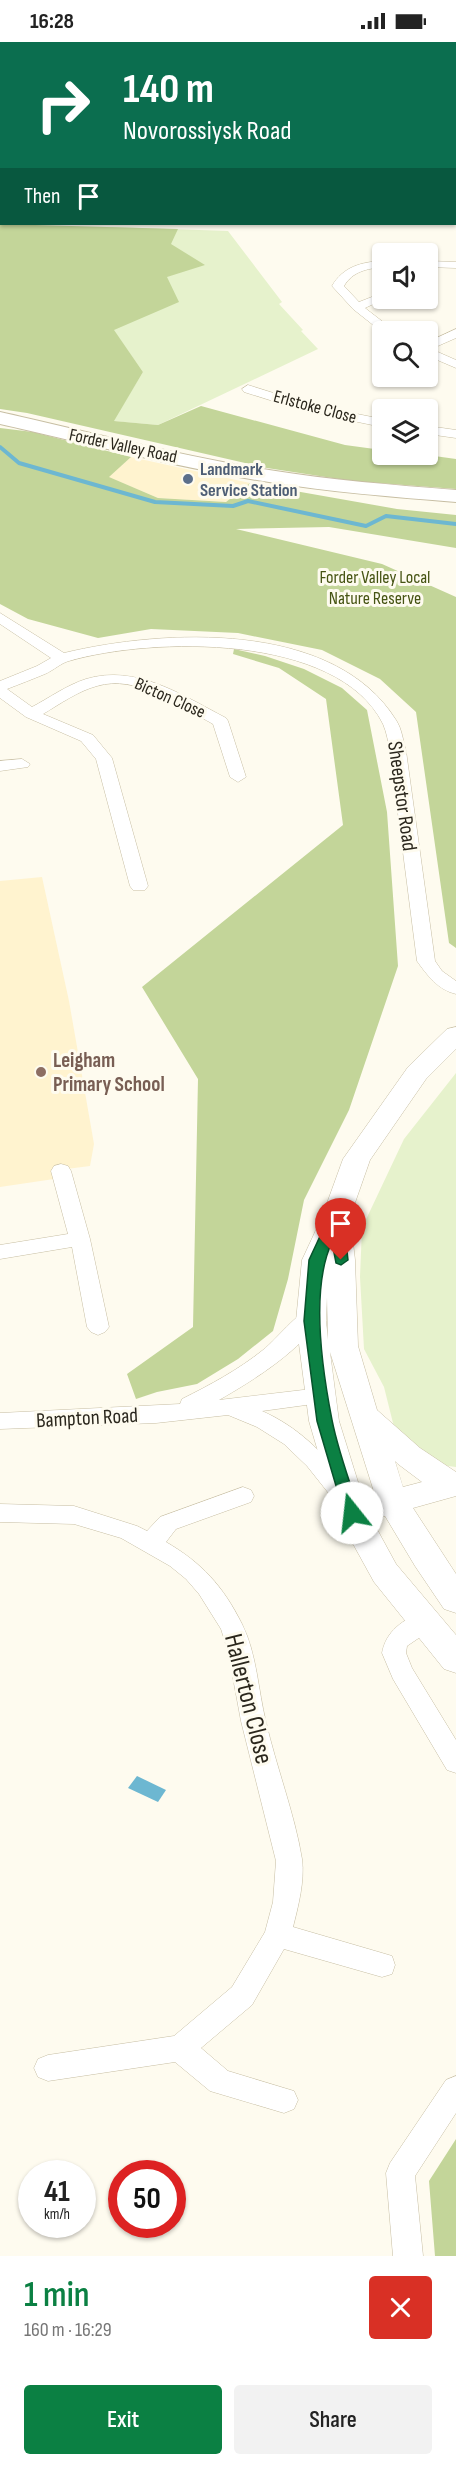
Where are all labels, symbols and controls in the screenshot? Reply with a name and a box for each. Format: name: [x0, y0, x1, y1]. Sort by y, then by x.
text: 16:28: [30, 8, 74, 35]
text: 140 m: [123, 64, 214, 115]
icon: right: [24, 66, 102, 144]
text: Novorossiysk Road: [123, 115, 292, 147]
icon: arrive: [72, 180, 105, 213]
text: Then: [24, 183, 60, 210]
map controls: [372, 243, 438, 465]
button: sound: [372, 243, 438, 309]
button: search: [372, 321, 438, 387]
street label: Erlstoke Close: [271, 386, 359, 428]
button: layers: [372, 399, 438, 465]
street label: Forder Valley Road: [67, 424, 179, 468]
place label: Landmark Service Station: [200, 459, 298, 501]
marker: Landmark Service Station: [181, 472, 195, 486]
park label: Forder Valley Local Nature Reserve: [320, 567, 430, 609]
street label: Bicton Close: [131, 673, 209, 723]
street label: Sheepstor Road: [382, 740, 422, 852]
place label: Leigham Primary School: [53, 1048, 165, 1097]
marker: Leigham Primary School: [34, 1065, 48, 1079]
pin: [315, 1198, 366, 1260]
icon: arrive: [324, 1207, 357, 1240]
street label: Bampton Road: [35, 1403, 139, 1433]
position arrow: [320, 1481, 384, 1545]
street label: Hallerton Close: [217, 1631, 279, 1767]
speed limit sign: 50: [108, 2160, 186, 2238]
text: 41: [44, 2174, 70, 2210]
text: km/h: [44, 2205, 70, 2224]
text: 1 min: [24, 2274, 89, 2317]
button: close: [369, 2276, 432, 2339]
text: 160 m · 16:29: [24, 2318, 112, 2342]
button: Exit: [24, 2385, 222, 2454]
button: Share: [234, 2385, 432, 2454]

